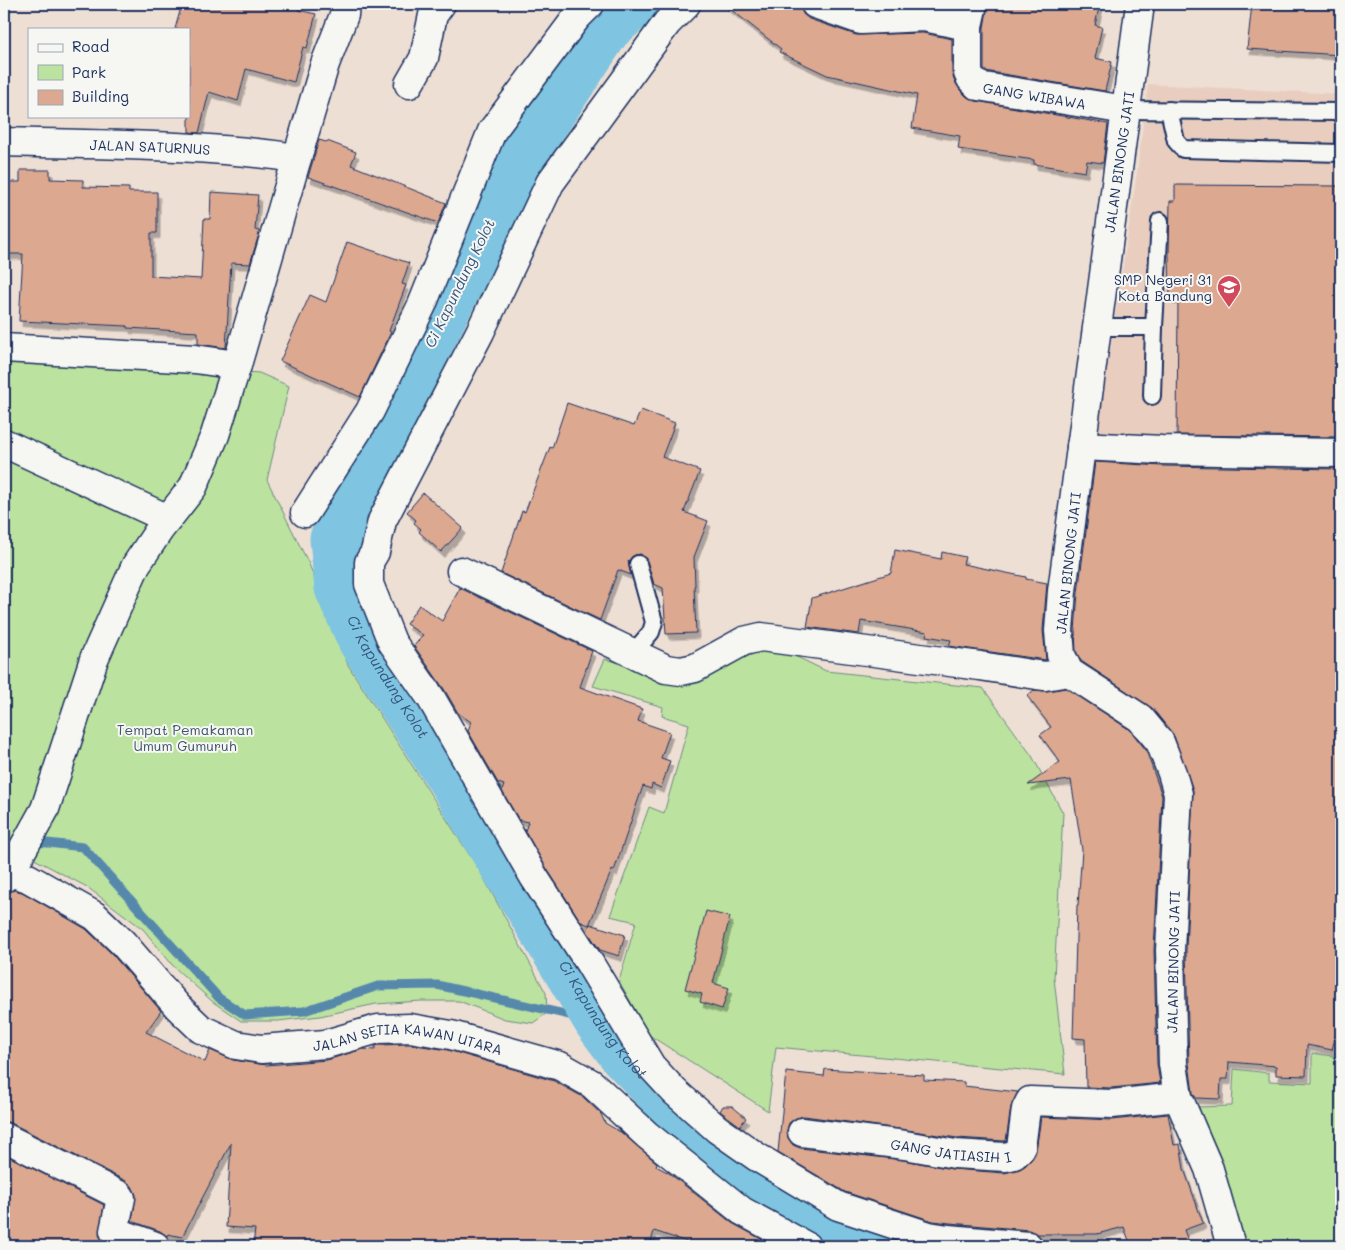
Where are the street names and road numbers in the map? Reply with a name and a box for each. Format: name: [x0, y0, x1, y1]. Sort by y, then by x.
street label: GANG WIBAWA: [982, 77, 1088, 113]
street label: JALAN BINONG JATI: [1100, 90, 1138, 234]
street label: JALAN SATURNUS: [89, 135, 211, 158]
street label: JALAN BINONG JATI: [1051, 491, 1085, 635]
street label: JALAN BINONG JATI: [1162, 891, 1184, 1033]
street label: JALAN SETIA KAWAN UTARA: [312, 1018, 505, 1059]
street label: GANG JATIASIH I: [890, 1134, 1013, 1166]

